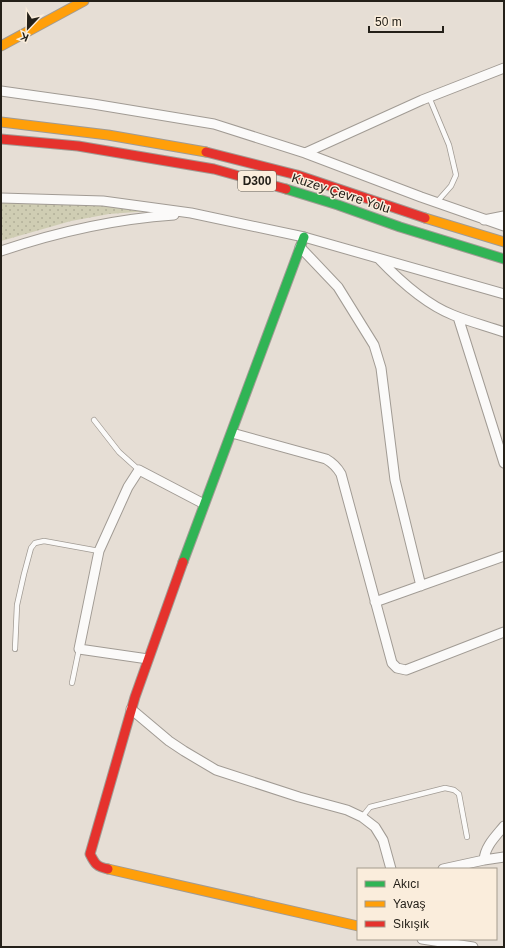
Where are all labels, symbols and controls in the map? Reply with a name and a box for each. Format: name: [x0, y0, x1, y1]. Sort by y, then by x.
north arrow: [8, 8, 48, 48]
scale bar: [369, 8, 443, 34]
text: 50 m: [375, 15, 402, 29]
text: K: [18, 30, 30, 44]
street label: Kuzey Çevre Yolu: [290, 170, 392, 216]
road number: D300: [238, 171, 276, 191]
legend: [357, 868, 497, 940]
text: Akıcı: [393, 877, 420, 891]
text: Yavaş: [393, 897, 425, 911]
text: Sıkışık: [393, 917, 430, 931]

